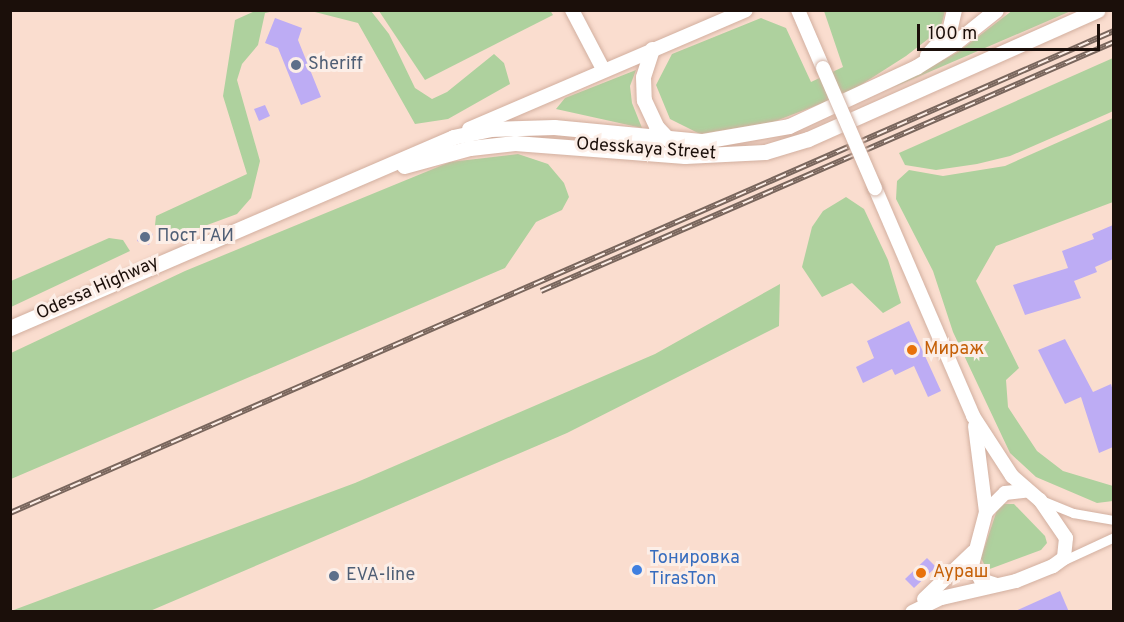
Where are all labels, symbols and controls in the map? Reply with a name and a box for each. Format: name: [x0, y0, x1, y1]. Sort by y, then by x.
scale bar: [920, 12, 1103, 50]
text: 100 m: [928, 23, 977, 46]
place label: Sheriff: [308, 54, 363, 76]
marker: Sheriff: [289, 58, 303, 72]
street label: Odesskaya Street: [575, 134, 717, 166]
place label: Пост ГАИ: [157, 226, 234, 248]
marker: Пост ГАИ: [138, 230, 152, 244]
street label: Odessa Highway: [33, 252, 163, 326]
place label: Мираж: [924, 339, 984, 361]
marker: Мираж: [905, 343, 919, 357]
place label: Тонировка TirasTon: [649, 549, 740, 592]
place label: Аураш: [933, 562, 988, 584]
marker: Тонировка TirasTon: [630, 563, 644, 577]
place label: EVA-line: [346, 565, 415, 587]
marker: Аураш: [914, 566, 928, 580]
marker: EVA-line: [327, 569, 341, 583]

